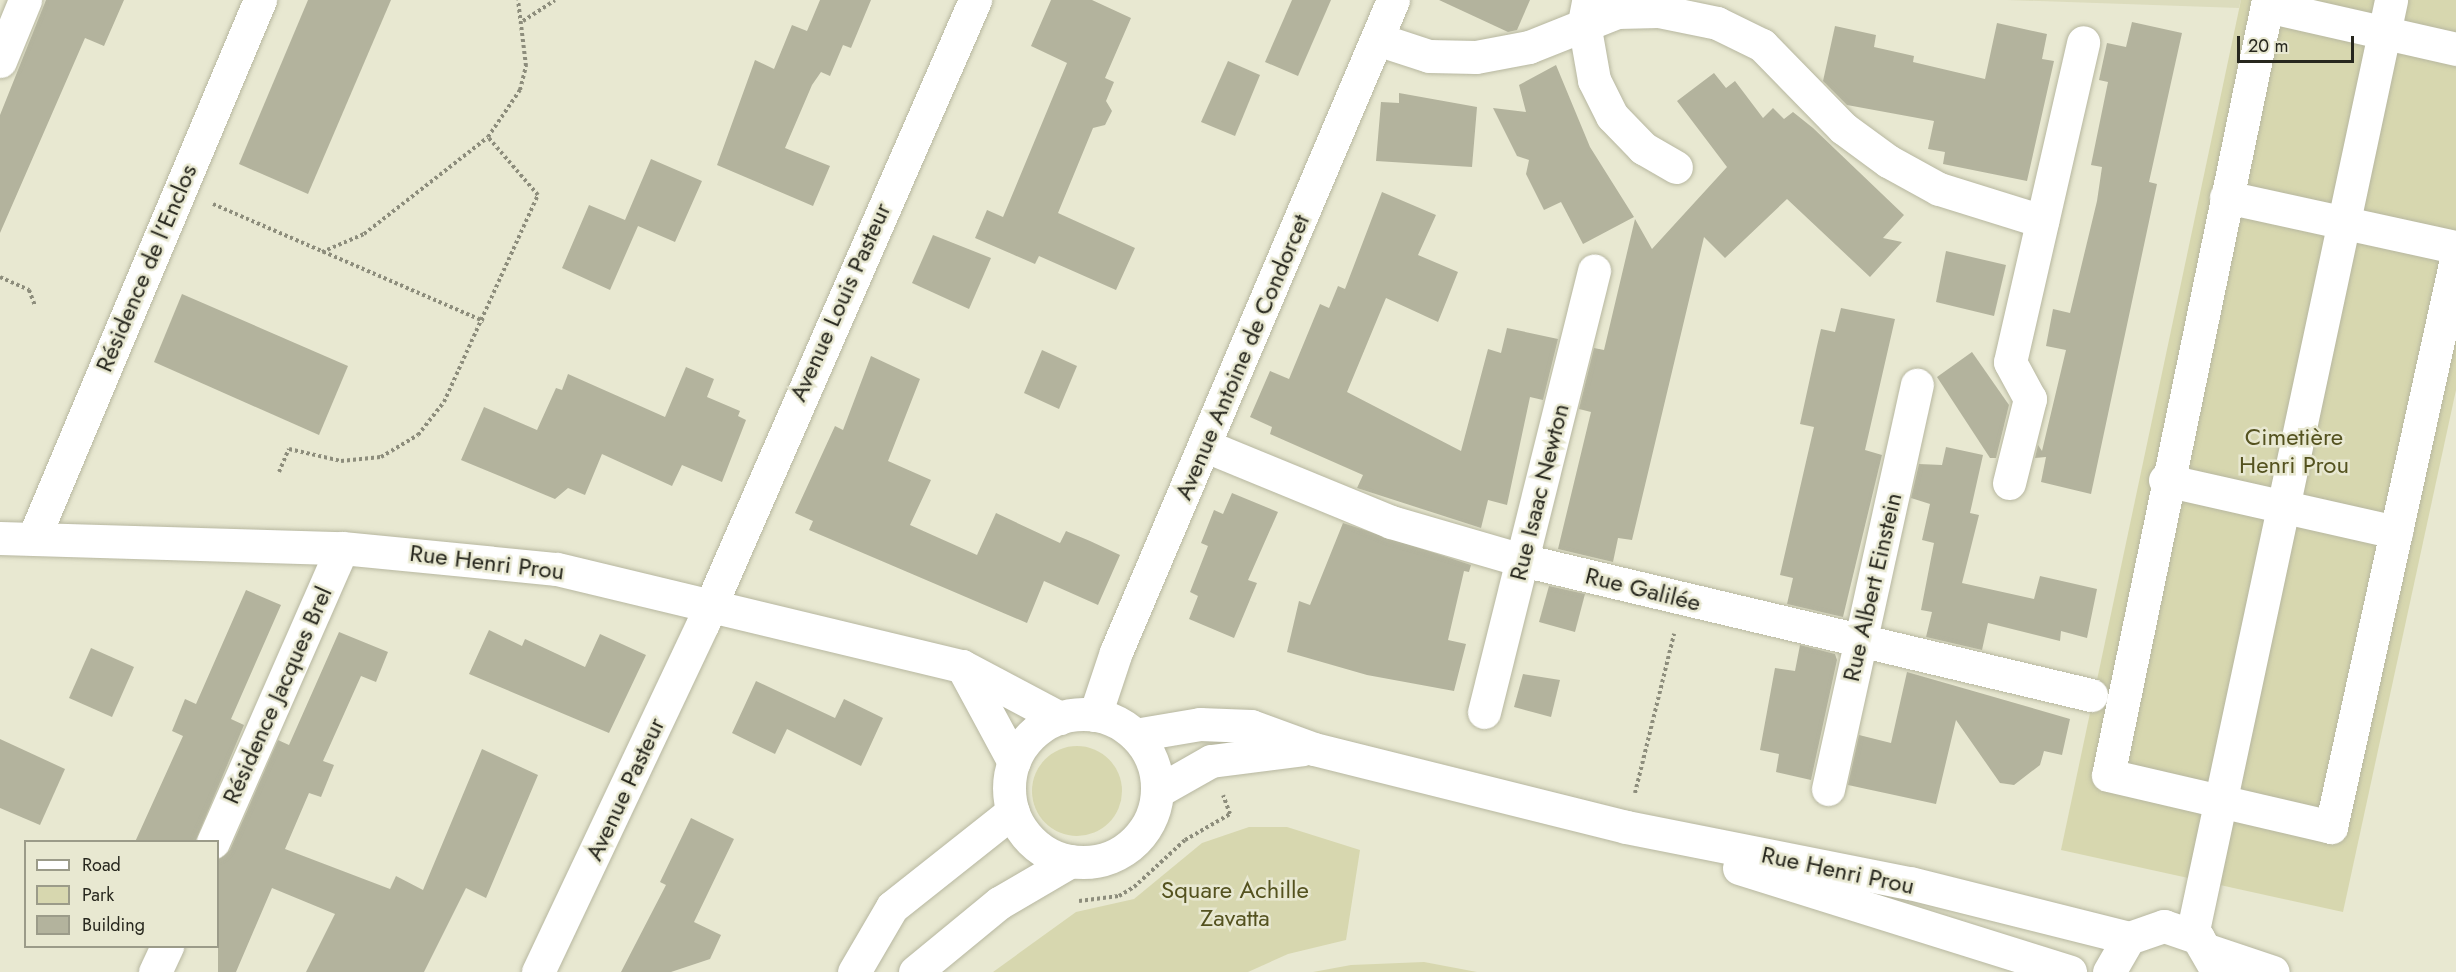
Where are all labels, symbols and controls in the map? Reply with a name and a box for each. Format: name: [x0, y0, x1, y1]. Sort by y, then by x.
scale bar: [2240, 24, 2357, 62]
text: 20 m: [2248, 33, 2288, 59]
street label: Résidence de l'Enclos: [89, 160, 203, 376]
street label: Avenue Louis Pasteur: [783, 198, 897, 406]
street label: Avenue Antoine de Condorcet: [1169, 210, 1315, 504]
street label: Rue Isaac Newton: [1503, 401, 1575, 583]
park label: Cimetière Henri Prou: [2239, 423, 2349, 479]
street label: Rue Albert Einstein: [1836, 490, 1908, 684]
street label: Rue Henri Prou: [408, 538, 566, 586]
street label: Rue Galilée: [1582, 561, 1704, 617]
street label: Résidence Jacques Brel: [216, 582, 338, 808]
street label: Avenue Pasteur: [579, 713, 671, 865]
legend: [24, 840, 219, 948]
street label: Rue Henri Prou: [1759, 840, 1917, 900]
text: Road: [82, 852, 121, 878]
park label: Square Achille Zavatta: [1161, 876, 1309, 932]
text: Park: [82, 882, 114, 908]
text: Building: [82, 912, 145, 938]

